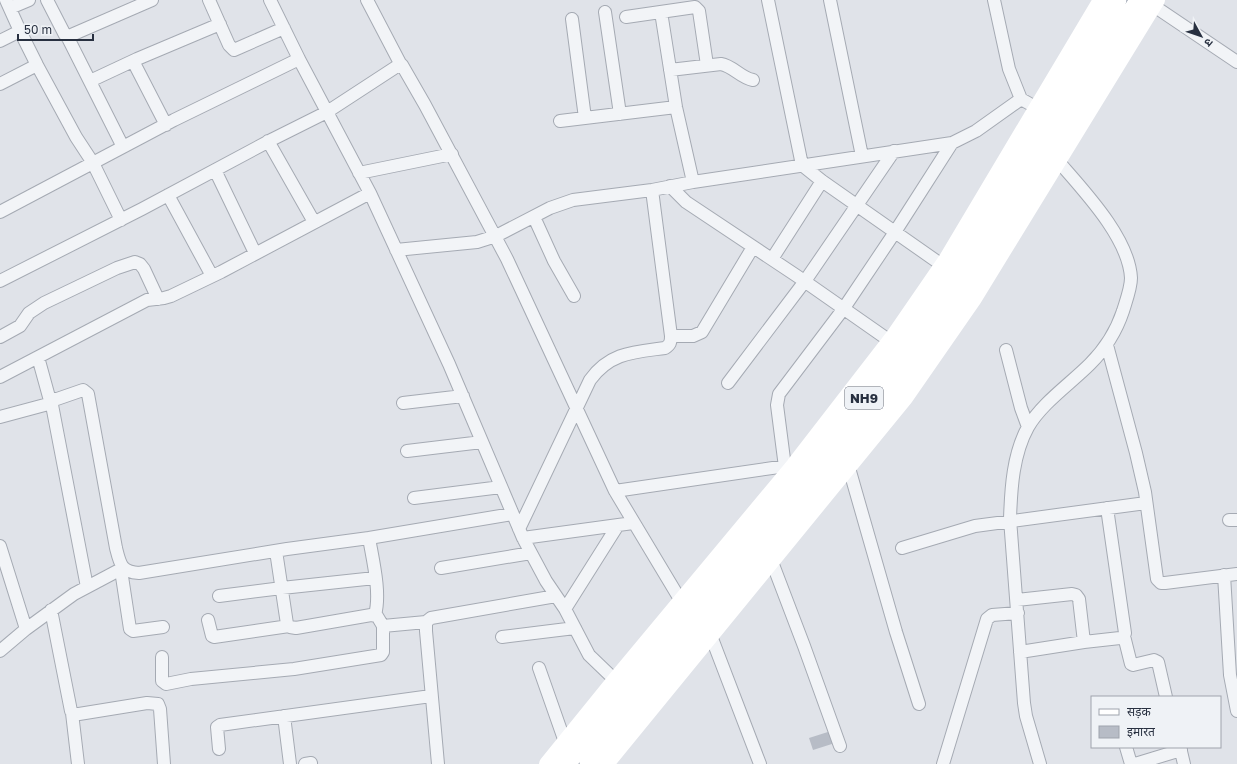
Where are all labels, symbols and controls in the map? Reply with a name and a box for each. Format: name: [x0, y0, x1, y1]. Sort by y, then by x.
scale bar: [18, 16, 93, 42]
north arrow: [1181, 16, 1221, 56]
text: 50 m: [24, 22, 52, 37]
text: उ: [1202, 36, 1216, 50]
road number: NH9: [845, 387, 883, 409]
legend: [1091, 696, 1221, 748]
text: सड़क: [1127, 704, 1152, 719]
text: इमारत: [1127, 724, 1156, 739]

